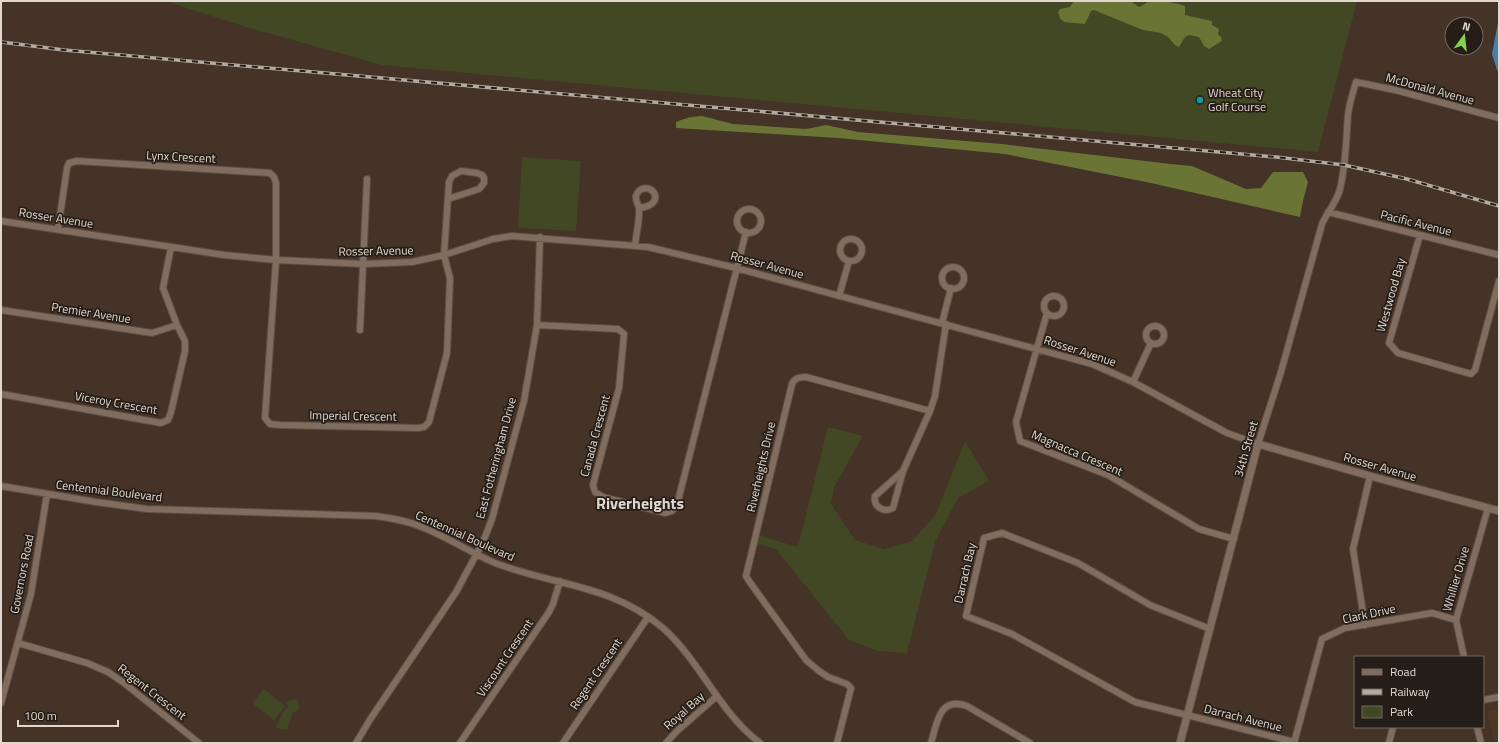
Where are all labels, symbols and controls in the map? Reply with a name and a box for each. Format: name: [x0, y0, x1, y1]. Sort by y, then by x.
north arrow: [1444, 16, 1484, 56]
text: N: [1461, 18, 1472, 35]
street label: McDonald Avenue: [1384, 68, 1477, 109]
place label: Wheat City Golf Course: [1208, 83, 1266, 116]
marker: Wheat City Golf Course: [1195, 95, 1205, 105]
street label: Lynx Crescent: [146, 145, 217, 168]
street label: Rosser Avenue: [17, 202, 95, 233]
street label: Pacific Avenue: [1378, 204, 1454, 241]
street label: Rosser Avenue: [338, 240, 414, 261]
street label: Rosser Avenue: [728, 246, 806, 283]
street label: Westwood Bay: [1371, 255, 1410, 334]
street label: Premier Avenue: [50, 297, 132, 328]
street label: Rosser Avenue: [1041, 330, 1119, 371]
street label: Viceroy Crescent: [73, 386, 160, 419]
street label: Canada Crescent: [574, 392, 615, 479]
street label: East Fotheringham Drive: [470, 395, 521, 521]
street label: Imperial Crescent: [309, 405, 398, 426]
street label: 34th Street: [1228, 418, 1263, 479]
street label: Riverheights Drive: [741, 420, 780, 514]
street label: Magnacca Crescent: [1028, 425, 1127, 481]
street label: Rosser Avenue: [1341, 447, 1419, 486]
street label: Centennial Boulevard: [55, 475, 163, 506]
district label: Riverheights: [596, 491, 684, 515]
street label: Centennial Boulevard: [412, 505, 518, 566]
street label: Governors Road: [4, 533, 39, 615]
street label: Darrach Bay: [948, 541, 981, 605]
street label: Whillier Drive: [1437, 544, 1474, 614]
street label: Clark Drive: [1340, 599, 1397, 628]
street label: Viscount Crescent: [471, 614, 538, 700]
street label: Regent Crescent: [565, 633, 627, 713]
legend: [1354, 656, 1484, 728]
street label: Regent Crescent: [114, 659, 191, 725]
text: Road: [1390, 662, 1416, 681]
text: Railway: [1390, 682, 1430, 701]
street label: Royal Bay: [659, 687, 709, 734]
street label: Darrach Avenue: [1202, 699, 1284, 736]
scale bar: [18, 702, 118, 728]
text: Park: [1390, 702, 1413, 721]
text: 100 m: [24, 706, 57, 725]

